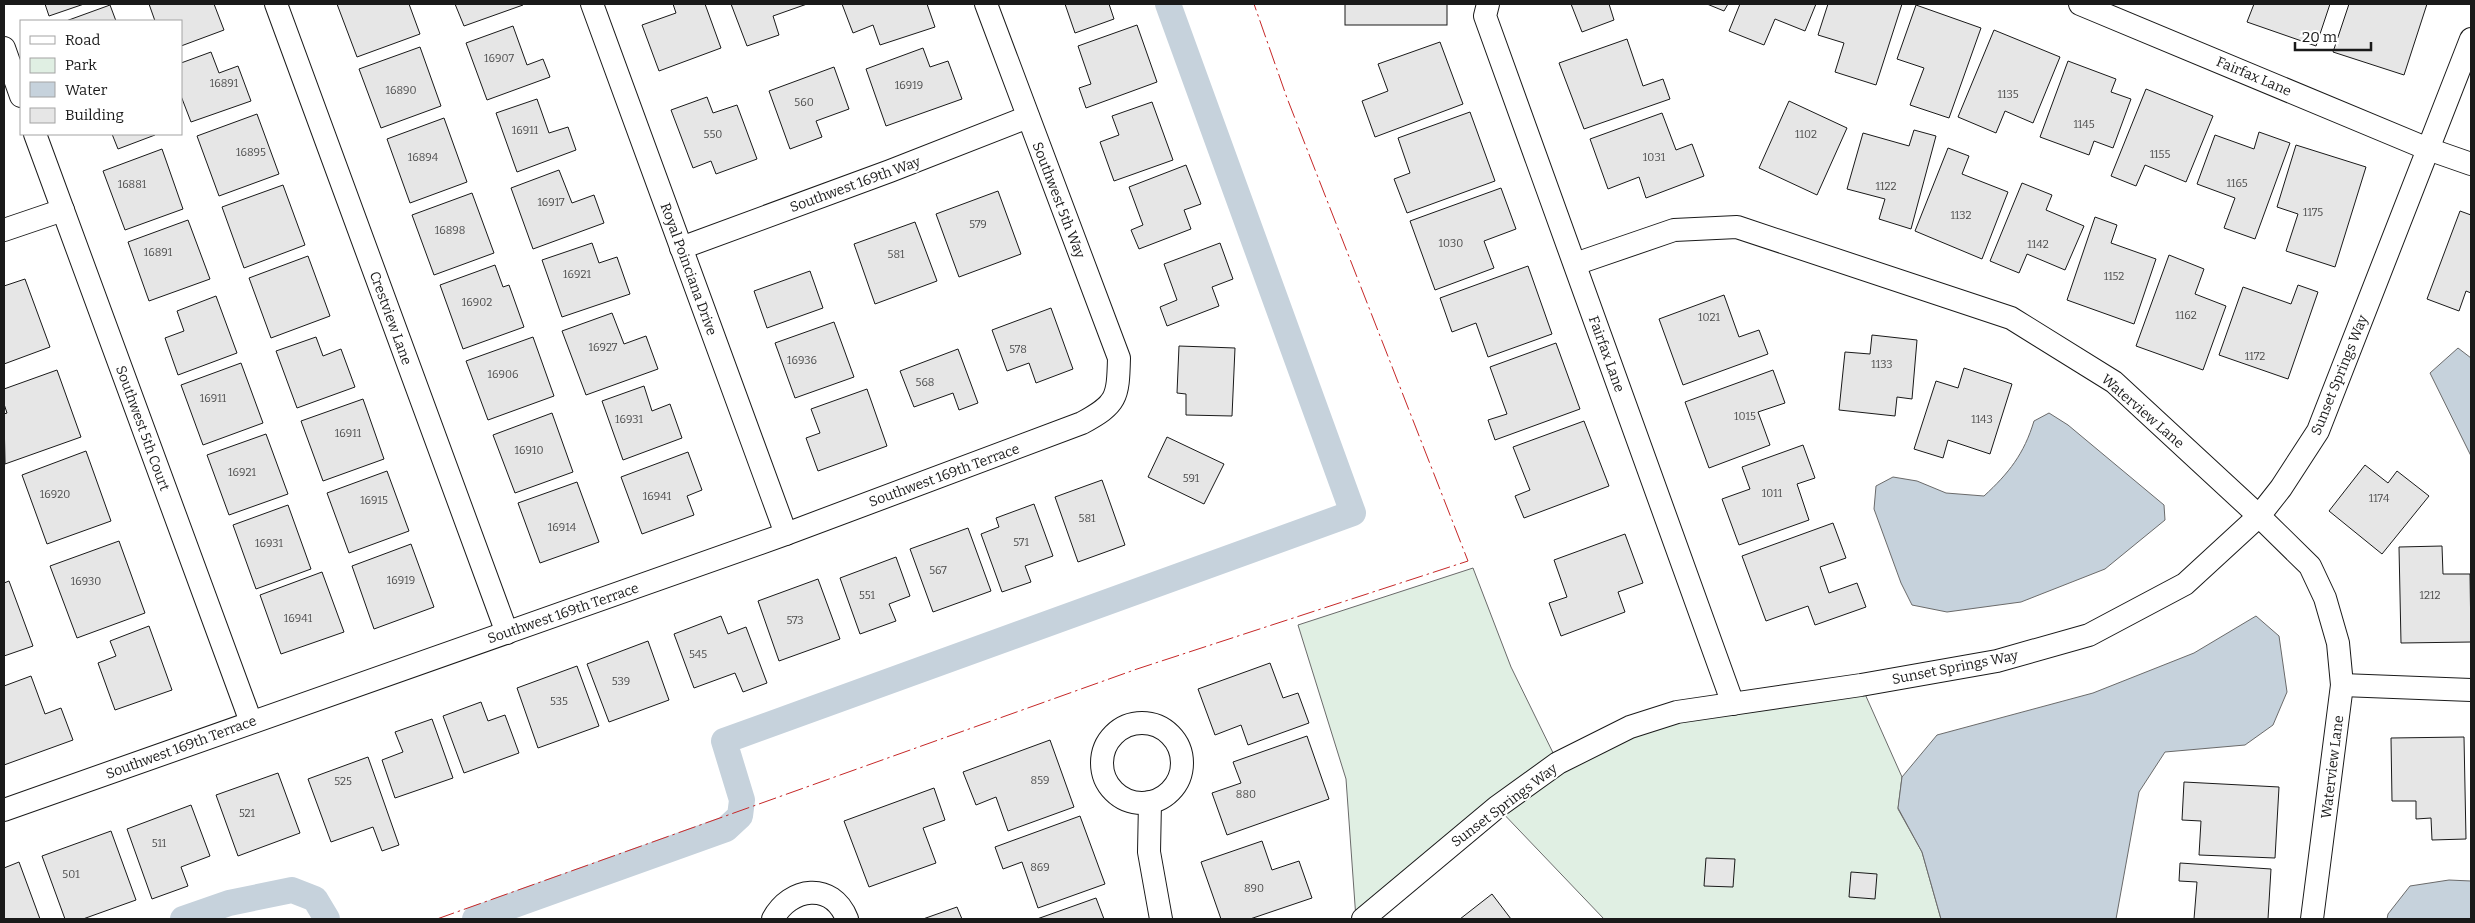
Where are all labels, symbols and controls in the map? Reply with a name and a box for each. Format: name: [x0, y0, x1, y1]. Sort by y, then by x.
legend: [20, 20, 182, 135]
scale bar: [2295, 20, 2371, 52]
text: 20 m: [2302, 28, 2338, 46]
text: Road: [65, 31, 100, 49]
house number: 16907: [484, 52, 514, 65]
street label: Fairfax Lane: [2214, 53, 2294, 100]
text: Park: [65, 56, 97, 74]
house number: 16891: [210, 77, 239, 90]
house number: 16919: [895, 79, 923, 92]
text: Water: [65, 81, 108, 99]
house number: 16890: [385, 84, 417, 97]
house number: 1135: [1997, 88, 2019, 101]
house number: 560: [794, 96, 814, 109]
text: Building: [65, 106, 124, 124]
house number: 1145: [2073, 118, 2095, 131]
house number: 16911: [512, 124, 539, 137]
house number: 550: [704, 128, 722, 141]
house number: 1102: [1795, 128, 1817, 141]
street label: Southwest 5th Way: [1029, 140, 1089, 261]
house number: 16895: [236, 146, 266, 159]
house number: 1155: [2150, 148, 2170, 161]
house number: 16894: [408, 151, 439, 164]
house number: 1031: [1643, 151, 1666, 164]
street label: Southwest 169th Way: [788, 153, 923, 216]
house number: 1165: [2226, 177, 2248, 190]
house number: 16881: [118, 178, 147, 191]
house number: 1122: [1876, 180, 1896, 193]
house number: 16917: [537, 196, 565, 209]
street label: Royal Poinciana Drive: [657, 201, 720, 338]
house number: 1175: [2303, 206, 2323, 219]
house number: 1132: [1950, 209, 1972, 222]
house number: 579: [969, 218, 987, 231]
house number: 16898: [435, 224, 465, 237]
house number: 1030: [1439, 237, 1463, 250]
house number: 1142: [2027, 238, 2049, 251]
house number: 16891: [144, 246, 173, 259]
house number: 581: [888, 248, 905, 261]
house number: 16921: [563, 268, 591, 281]
street label: Crestview Lane: [366, 269, 415, 367]
house number: 1152: [2104, 270, 2124, 283]
house number: 16902: [462, 296, 492, 309]
house number: 1162: [2175, 309, 2197, 322]
house number: 1021: [1698, 311, 1721, 324]
street label: Sunset Springs Way: [2308, 312, 2372, 438]
street label: Fairfax Lane: [1585, 314, 1628, 395]
house number: 16927: [589, 341, 618, 354]
house number: 578: [1009, 343, 1027, 356]
house number: 1172: [2245, 350, 2265, 363]
house number: 16936: [787, 354, 817, 367]
house number: 1133: [1871, 358, 1893, 371]
street label: Southwest 5th Court: [112, 363, 173, 493]
house number: 16906: [488, 368, 518, 381]
street label: Waterview Lane: [2098, 371, 2188, 452]
house number: 568: [916, 376, 934, 389]
house number: 16911: [200, 392, 227, 405]
house number: 1015: [1734, 410, 1756, 423]
house number: 16931: [615, 413, 643, 426]
house number: 1143: [1971, 413, 1993, 426]
house number: 16911: [335, 427, 362, 440]
street label: Southwest 169th Terrace: [867, 440, 1022, 511]
house number: 16910: [515, 444, 543, 457]
house number: 16921: [228, 466, 256, 479]
house number: 591: [1183, 472, 1200, 485]
house number: 1011: [1762, 487, 1783, 500]
house number: 16920: [40, 488, 70, 501]
house number: 16941: [643, 490, 672, 503]
house number: 1174: [2369, 492, 2390, 505]
house number: 16915: [360, 494, 388, 507]
house number: 581: [1079, 512, 1096, 525]
house number: 16914: [548, 521, 577, 534]
house number: 571: [1013, 536, 1029, 549]
house number: 16931: [255, 537, 283, 550]
house number: 567: [929, 564, 947, 577]
house number: 16919: [387, 574, 415, 587]
house number: 16930: [71, 575, 101, 588]
street label: Southwest 169th Terrace: [485, 580, 641, 647]
house number: 551: [859, 589, 876, 602]
house number: 1212: [2420, 589, 2440, 602]
house number: 16941: [284, 612, 313, 625]
house number: 573: [786, 614, 804, 627]
street label: Sunset Springs Way: [1891, 647, 2020, 688]
house number: 545: [689, 648, 707, 661]
house number: 539: [612, 675, 630, 688]
house number: 535: [550, 695, 568, 708]
street label: Southwest 169th Terrace: [104, 712, 259, 783]
street label: Waterview Lane: [2318, 714, 2347, 820]
street label: Sunset Springs Way: [1448, 760, 1561, 851]
house number: 859: [1031, 774, 1049, 787]
house number: 525: [334, 775, 352, 788]
house number: 880: [1236, 788, 1256, 801]
house number: 521: [239, 807, 256, 820]
house number: 511: [152, 837, 167, 850]
house number: 869: [1030, 861, 1050, 874]
house number: 501: [62, 868, 80, 881]
house number: 890: [1244, 882, 1264, 895]

